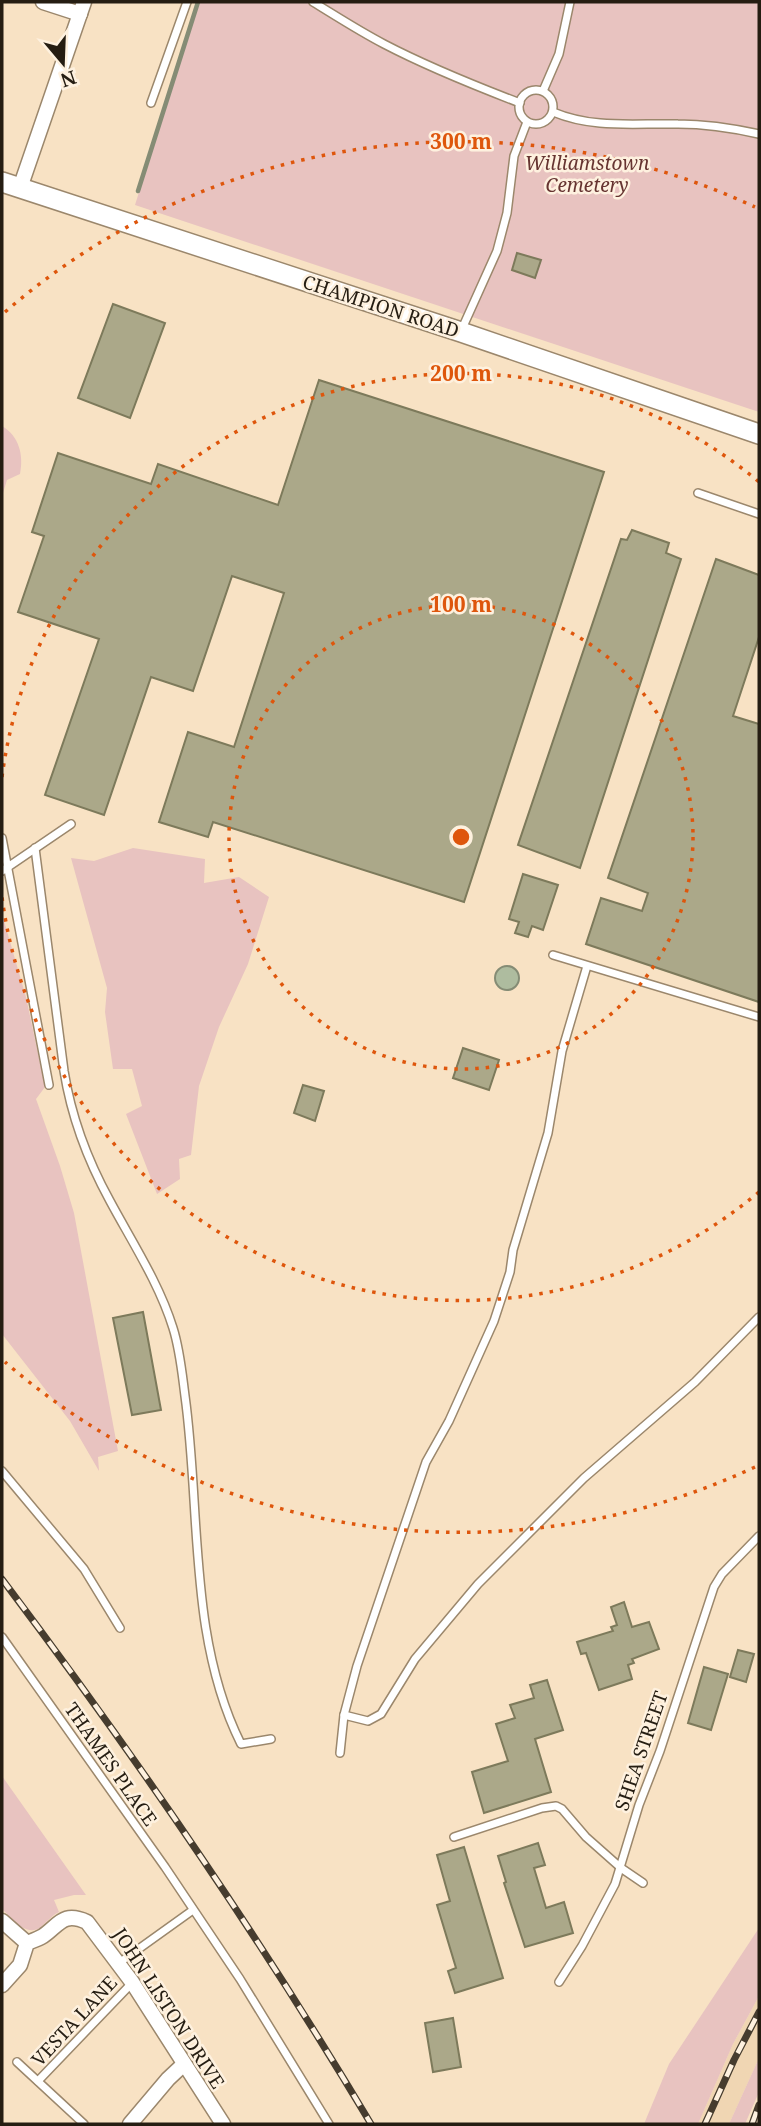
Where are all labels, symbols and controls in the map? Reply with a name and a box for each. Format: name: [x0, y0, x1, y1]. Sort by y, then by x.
north arrow: [28, 28, 98, 98]
text: N: [57, 64, 80, 94]
text: 300 m: [430, 127, 492, 155]
park label: Williamstown Cemetery: [525, 150, 650, 198]
street label: CHAMPION ROAD: [299, 268, 463, 344]
text: 200 m: [430, 359, 492, 387]
text: 100 m: [430, 590, 492, 618]
centre of rings: [449, 825, 473, 849]
street label: SHEA STREET: [608, 1687, 674, 1814]
street label: THAMES PLACE: [59, 1697, 163, 1831]
street label: JOHN LISTON DRIVE: [107, 1922, 231, 2094]
street label: VESTA LANE: [25, 1970, 123, 2072]

